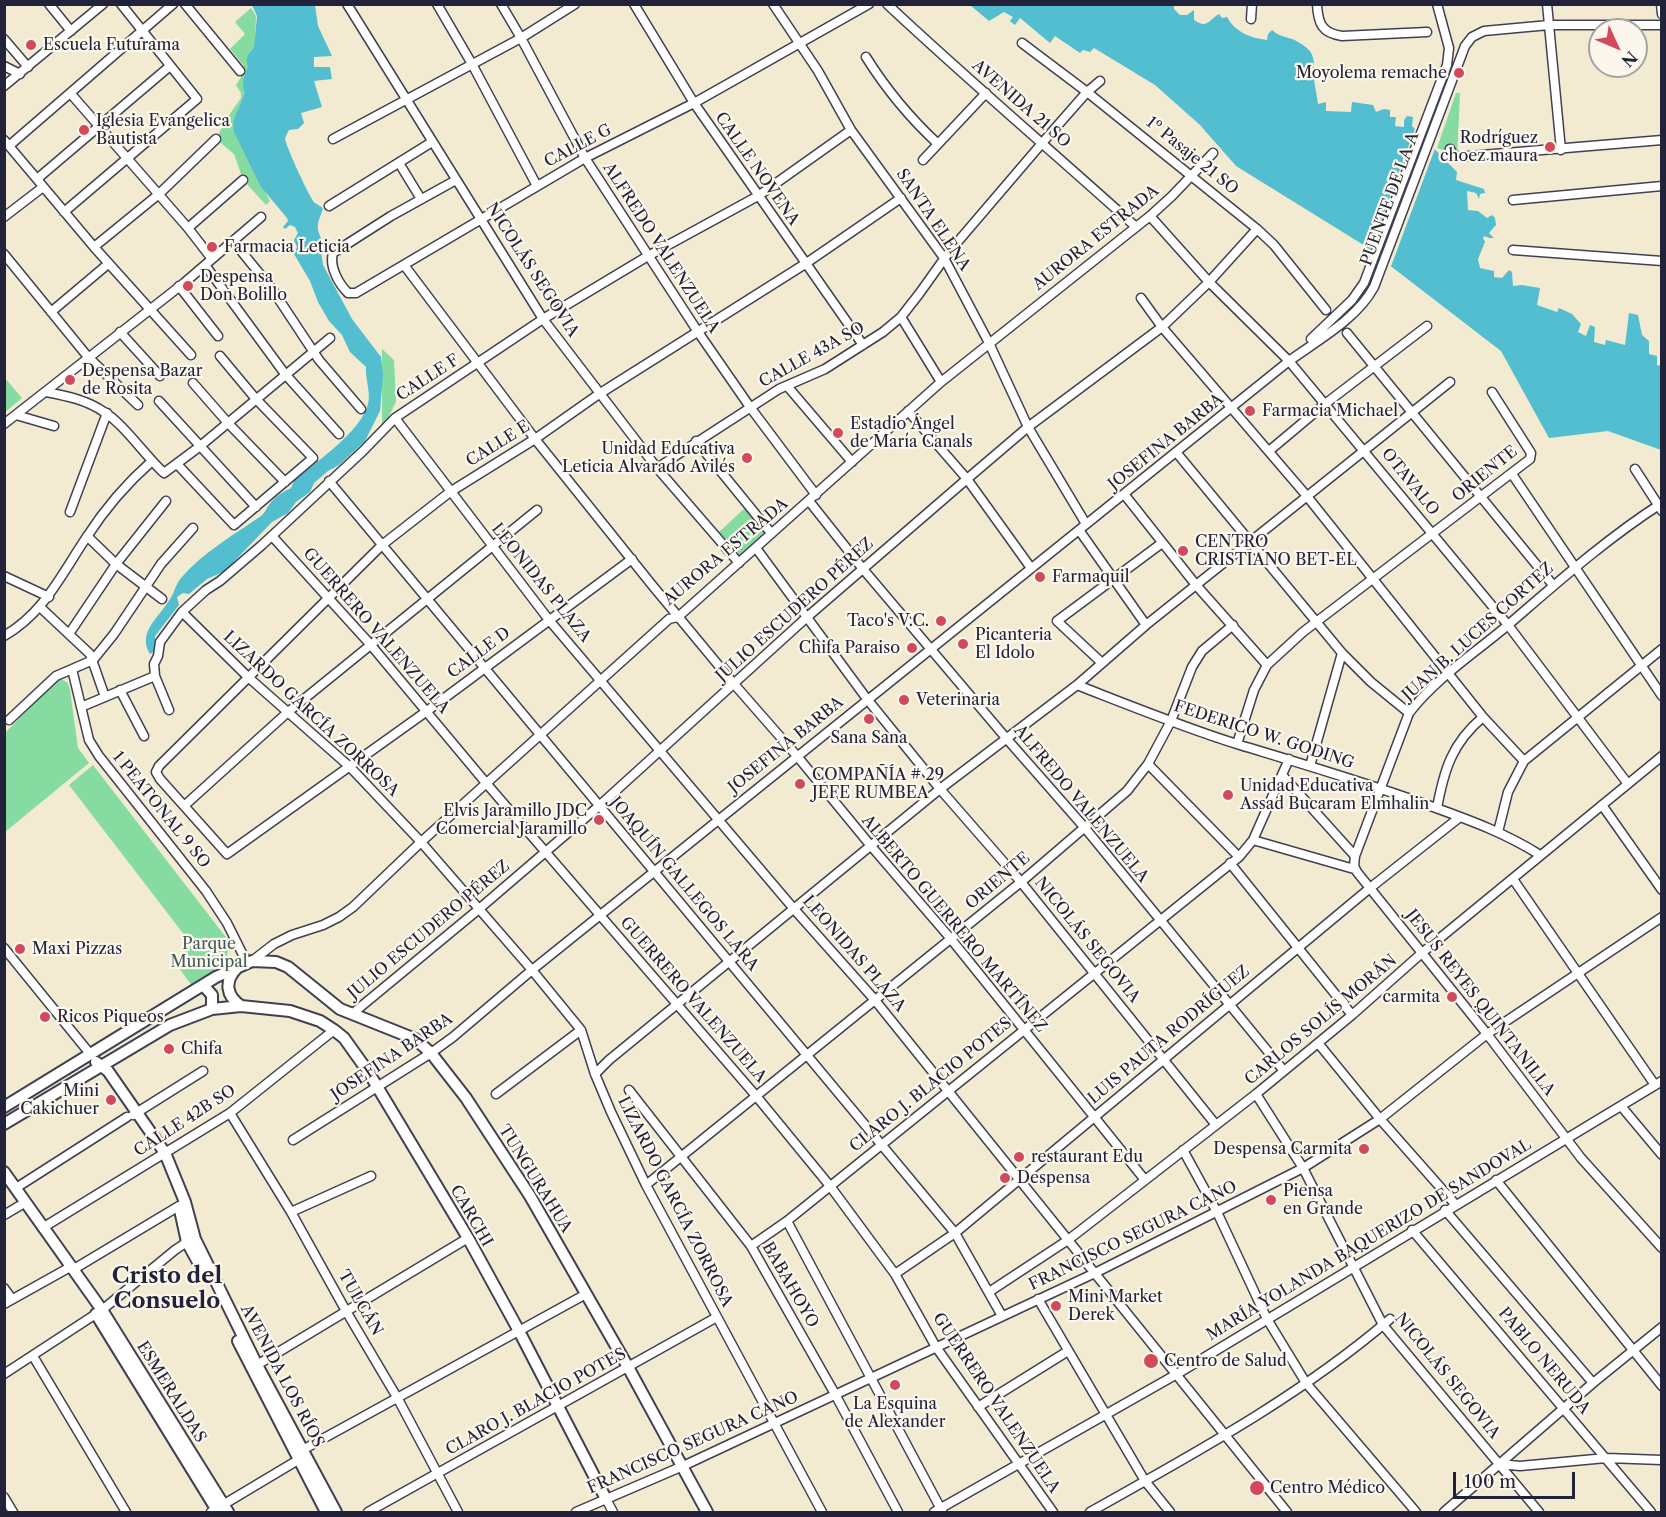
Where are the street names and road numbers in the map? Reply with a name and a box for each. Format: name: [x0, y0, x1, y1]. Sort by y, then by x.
street label: AVENIDA 21 SO: [968, 56, 1074, 152]
street label: CALLE NOVENA: [711, 109, 803, 229]
street label: 1º Pasaje 21 SO: [1142, 113, 1242, 199]
street label: CALLE G: [541, 120, 615, 172]
street label: PUENTE DE LA A: [1357, 129, 1423, 269]
street label: ALFREDO VALENZUELA: [599, 159, 723, 337]
street label: SANTA ELENA: [892, 165, 974, 275]
street label: AURORA ESTRADA: [1029, 181, 1163, 295]
street label: NICOLÁS SEGOVIA: [481, 199, 583, 341]
street label: CALLE 43A SO: [756, 318, 868, 392]
street label: CALLE F: [393, 351, 463, 405]
street label: JOSEFINA BARBA: [1105, 390, 1227, 494]
street label: CALLE E: [463, 417, 533, 471]
street label: ORIENTE: [1449, 442, 1521, 506]
street label: OTAVALO: [1377, 445, 1443, 519]
street label: AURORA ESTRADA: [660, 494, 792, 610]
street label: LEONIDAS PLAZA: [487, 520, 595, 646]
street label: JULIO ESCUDERO PÉREZ: [712, 534, 878, 686]
street label: GUERRERO VALENZUELA: [299, 544, 453, 718]
street label: JUAN B. LUCES CORTEZ: [1398, 559, 1558, 705]
street label: CALLE D: [444, 623, 514, 683]
street label: LIZARDO GARCÍA ZORROSA: [219, 627, 403, 801]
street label: JOSEFINA BARBA: [725, 693, 847, 797]
street label: FEDERICO W. GODING: [1172, 697, 1356, 773]
street label: ALFREDO VALENZUELA: [1010, 721, 1152, 887]
street label: 1 PEATONAL 9 SO: [108, 748, 214, 872]
street label: JOAQUÍN GALLEGOS LARA: [606, 793, 762, 975]
street label: ALBERTO GUERRERO MARTÍNEZ: [857, 811, 1051, 1037]
street label: ORIENTE: [962, 849, 1034, 913]
street label: JULIO ESCUDERO PÉREZ: [344, 857, 514, 1003]
street label: NICOLÁS SEGOVIA: [1030, 873, 1144, 1007]
street label: LEONIDAS PLAZA: [798, 892, 910, 1016]
street label: JESUS REYES QUINTANILLA: [1401, 906, 1559, 1100]
street label: GUERRERO VALENZUELA: [616, 913, 770, 1087]
street label: CARLOS SOLÍS MORÁN: [1241, 951, 1401, 1089]
street label: LUIS PAUTA RODRÍGUEZ: [1084, 962, 1254, 1108]
street label: JOSEFINA BARBA: [328, 1009, 456, 1105]
street label: CLARO J. BLACIO POTES: [846, 1014, 1016, 1156]
street label: CALLE 42B SO: [131, 1081, 239, 1161]
street label: LIZARDO GARCÍA ZORROSA: [613, 1094, 737, 1310]
street label: TUNGURAHUA: [494, 1122, 576, 1236]
street label: MARÍA YOLANDA BAQUERIZO DE SANDOVAL: [1203, 1135, 1535, 1345]
street label: FRANCISCO SEGURA CANO: [1026, 1177, 1240, 1295]
street label: CARCHI: [446, 1182, 496, 1250]
street label: BABAHOYO: [758, 1239, 822, 1331]
street label: TULCÁN: [334, 1267, 386, 1339]
street label: AVENIDA LOS RÍOS: [236, 1301, 328, 1451]
street label: PABLO NERUDA: [1494, 1304, 1594, 1418]
street label: GUERRERO VALENZUELA: [928, 1309, 1064, 1497]
street label: NICOLÁS SEGOVIA: [1390, 1309, 1504, 1443]
street label: ESMERALDAS: [132, 1338, 210, 1446]
street label: CLARO J. BLACIO POTES: [443, 1344, 629, 1460]
street label: FRANCISCO SEGURA CANO: [584, 1388, 802, 1498]

